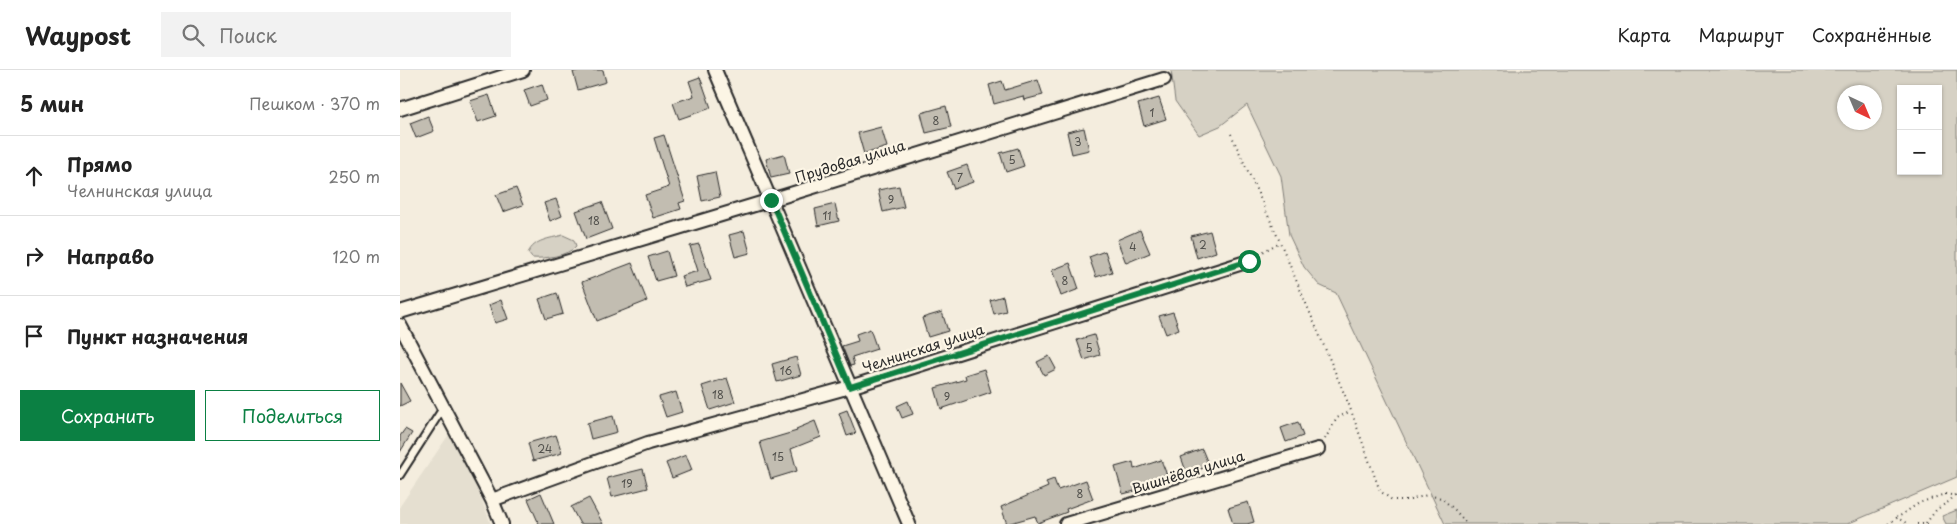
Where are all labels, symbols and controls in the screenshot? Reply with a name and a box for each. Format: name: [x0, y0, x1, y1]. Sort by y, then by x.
search box: [161, 12, 511, 57]
text: Waypost: [25, 17, 131, 53]
icon: search: [179, 21, 207, 49]
text: Поиск: [219, 21, 277, 49]
text: Карта: [1618, 21, 1670, 48]
text: Маршрут: [1698, 21, 1784, 48]
text: Сохранённые: [1812, 21, 1932, 48]
north arrow: [1837, 85, 1882, 130]
map controls: [1897, 85, 1942, 175]
button: +: [1897, 85, 1942, 130]
text: 5 мин: [20, 87, 84, 119]
text: Пешком · 370 m: [249, 91, 380, 115]
house number: 1: [1150, 104, 1155, 121]
house number: 8: [933, 112, 940, 129]
button: −: [1897, 130, 1942, 175]
house number: 3: [1074, 133, 1082, 150]
street label: Прудовая улица: [792, 134, 908, 188]
text: Прямо: [67, 150, 132, 178]
house number: 5: [1008, 151, 1016, 168]
icon: ahead: [20, 162, 48, 190]
text: 250 m: [329, 164, 380, 188]
house number: 7: [957, 169, 963, 186]
text: Челнинская улица: [67, 178, 212, 202]
route end: [760, 189, 783, 212]
house number: 9: [888, 191, 894, 208]
house number: 11: [822, 207, 832, 224]
house number: 18: [588, 212, 600, 229]
house number: 2: [1199, 236, 1207, 253]
house number: 4: [1129, 238, 1137, 255]
icon: right: [20, 242, 48, 270]
text: Направо: [67, 242, 154, 270]
text: 120 m: [333, 244, 380, 268]
route start: [1238, 250, 1261, 273]
house number: 8: [1062, 272, 1069, 289]
street label: Челнинская улица: [859, 318, 987, 378]
icon: arrive: [20, 322, 48, 350]
text: Пункт назначения: [67, 322, 248, 350]
house number: 5: [1085, 339, 1093, 356]
house number: 16: [780, 362, 793, 379]
house number: 18: [712, 386, 724, 403]
house number: 9: [944, 388, 950, 405]
button: Сохранить: [20, 390, 195, 441]
button: Поделиться: [205, 390, 380, 441]
house number: 24: [538, 440, 552, 457]
street label: Вишнёвая улица: [1129, 445, 1247, 499]
house number: 15: [772, 448, 784, 465]
house number: 19: [621, 475, 633, 492]
house number: 8: [1077, 485, 1084, 502]

